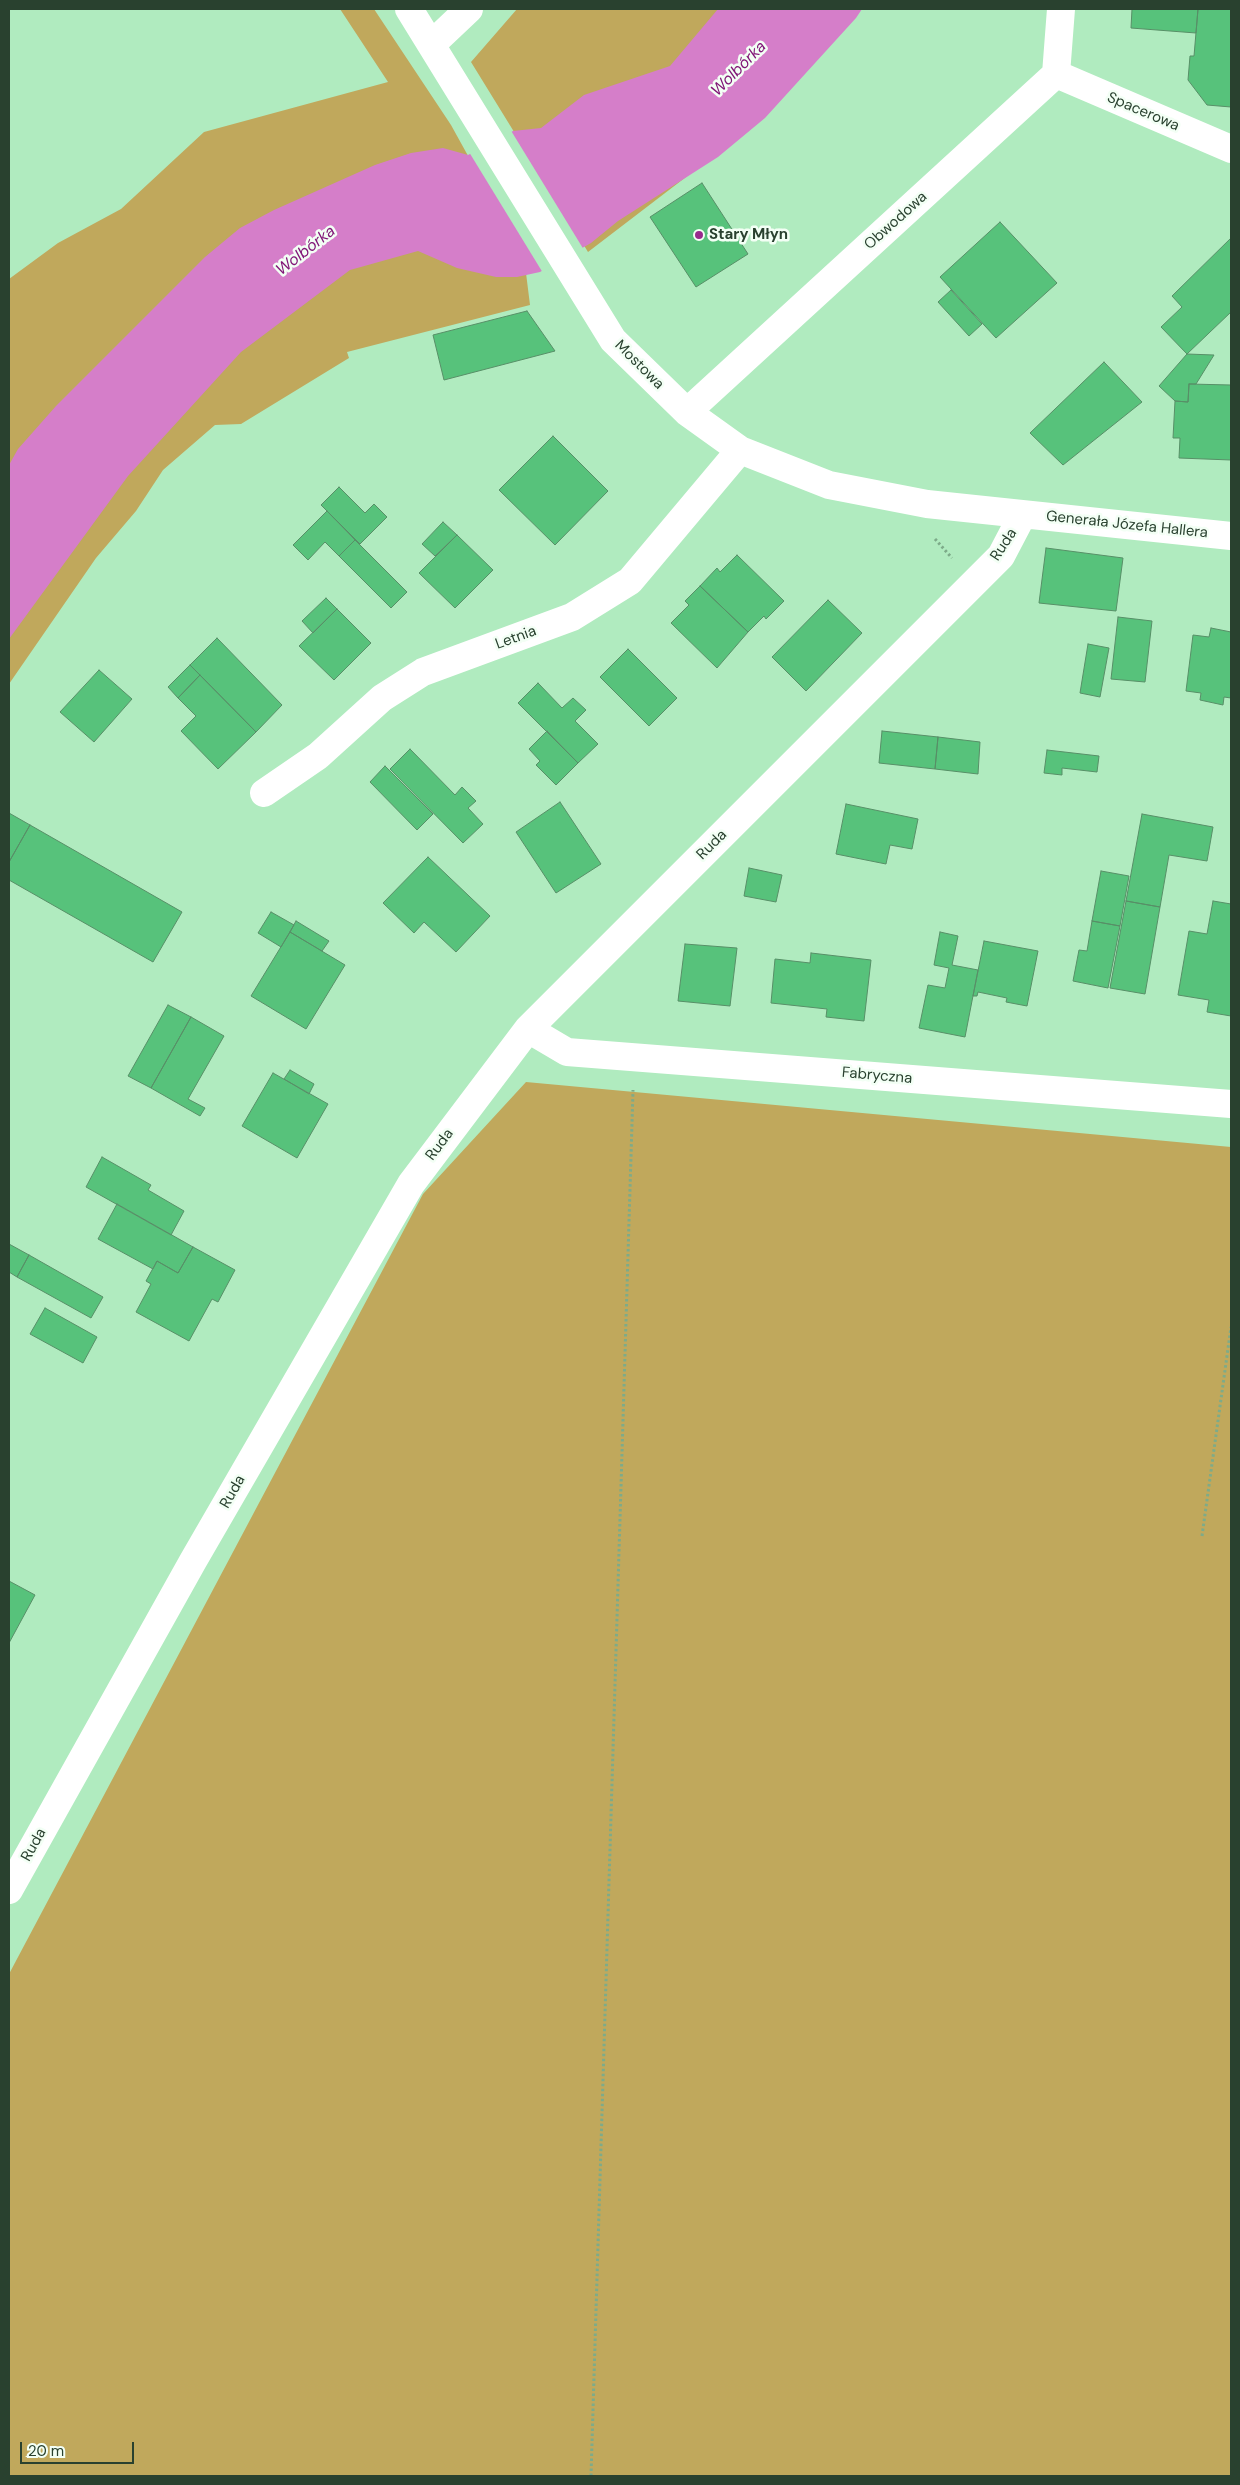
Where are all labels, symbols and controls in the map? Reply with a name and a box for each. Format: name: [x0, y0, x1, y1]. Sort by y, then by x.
water label: Wolbórka: [707, 37, 771, 101]
street label: Spacerowa: [1104, 89, 1182, 135]
street label: Obwodowa: [861, 188, 931, 254]
water label: Wolbórka: [273, 222, 339, 280]
place label: Stary Młyn: [709, 226, 788, 244]
marker: Stary Młyn: [693, 229, 705, 241]
street label: Mostowa: [611, 337, 667, 393]
street label: Generała Józefa Hallera: [1045, 508, 1209, 542]
street label: Ruda: [987, 525, 1021, 565]
street label: Letnia: [493, 622, 539, 654]
street label: Ruda: [693, 826, 731, 864]
street label: Fabryczna: [841, 1064, 913, 1088]
street label: Ruda: [422, 1126, 458, 1164]
street label: Ruda: [216, 1472, 250, 1512]
street label: Ruda: [18, 1825, 50, 1865]
scale bar: [22, 2432, 136, 2464]
text: 20 m: [28, 2441, 64, 2461]

